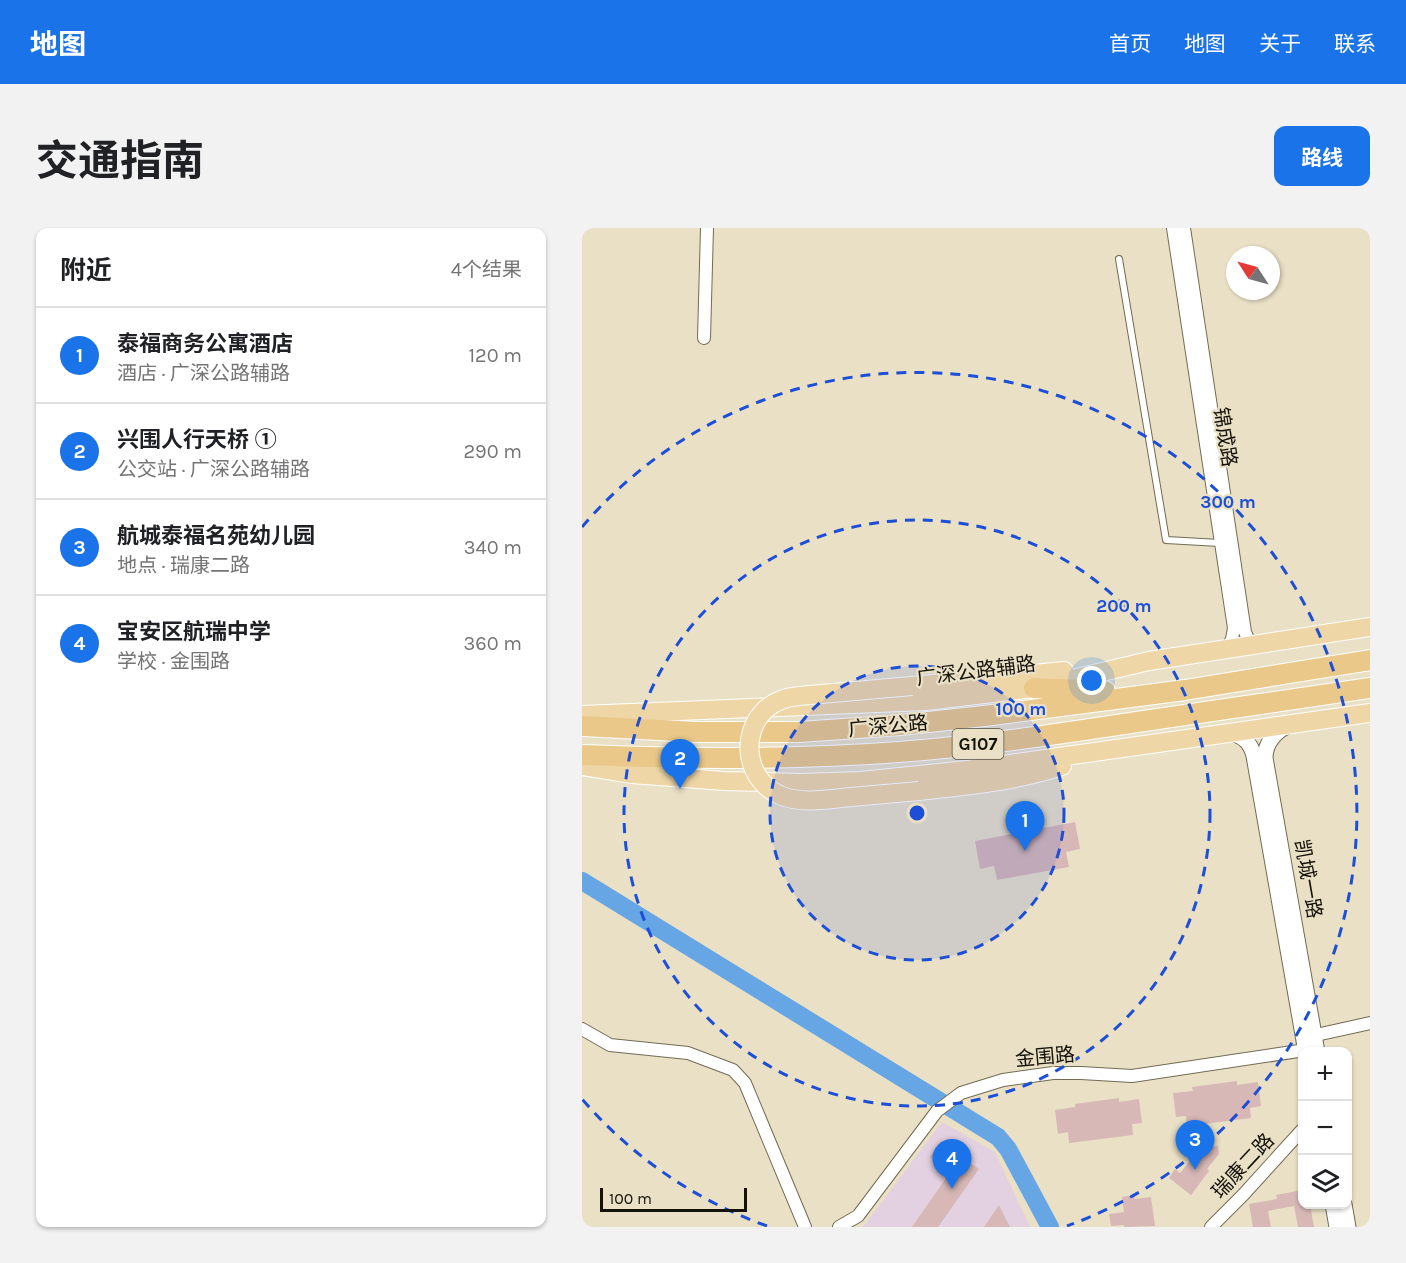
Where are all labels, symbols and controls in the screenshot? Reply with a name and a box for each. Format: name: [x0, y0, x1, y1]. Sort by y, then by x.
text: 地图: [30, 28, 86, 61]
text: 首页: [1109, 32, 1151, 56]
text: 地图: [1184, 32, 1226, 56]
text: 关于: [1259, 32, 1301, 56]
text: 联系: [1334, 32, 1376, 56]
button: 路线: [1274, 126, 1370, 186]
text: 交通指南: [36, 136, 204, 186]
north arrow: [1226, 246, 1280, 300]
text: 附近: [60, 255, 112, 286]
text: 4个结果: [451, 258, 522, 281]
text: 泰福商务公寓酒店: [117, 331, 293, 357]
text: 1: [76, 344, 83, 367]
text: 120 m: [468, 344, 522, 367]
text: 酒店 · 广深公路辅路: [117, 362, 290, 385]
street label: 锦成路: [1209, 406, 1241, 468]
text: 兴围人行天桥 ①: [117, 427, 277, 453]
text: 2: [73, 440, 86, 463]
text: 290 m: [463, 440, 522, 463]
text: 公交站 · 广深公路辅路: [117, 458, 310, 481]
text: 300 m: [1200, 491, 1256, 513]
text: 航城泰福名苑幼儿园: [117, 523, 315, 549]
text: 3: [73, 536, 86, 559]
text: 340 m: [464, 536, 522, 559]
text: 地点 · 瑞康二路: [117, 554, 250, 577]
text: 200 m: [1096, 595, 1152, 617]
text: 宝安区航瑞中学: [117, 619, 271, 645]
text: 4: [74, 632, 85, 655]
text: 360 m: [463, 632, 522, 655]
text: 学校 · 金围路: [117, 650, 230, 673]
street label: 广深公路辅路: [915, 652, 1037, 690]
your location: [1077, 666, 1106, 695]
text: 100 m: [996, 698, 1046, 720]
street label: 广深公路: [847, 711, 929, 741]
road number: G107: [952, 729, 1004, 759]
pin: 2: [660, 740, 700, 789]
pin: 1: [1006, 802, 1044, 851]
centre of rings: [907, 803, 927, 823]
street label: 凯城一路: [1290, 838, 1326, 920]
street label: 金围路: [1014, 1043, 1076, 1071]
map controls: [1298, 1047, 1352, 1209]
button: +: [1298, 1047, 1352, 1101]
button: −: [1298, 1101, 1352, 1155]
pin: 3: [1176, 1120, 1214, 1170]
street label: 瑞康二路: [1207, 1129, 1279, 1203]
pin: 4: [932, 1140, 971, 1189]
button: layers: [1298, 1155, 1352, 1209]
scale bar: [600, 1185, 747, 1212]
text: 100 m: [609, 1189, 652, 1208]

